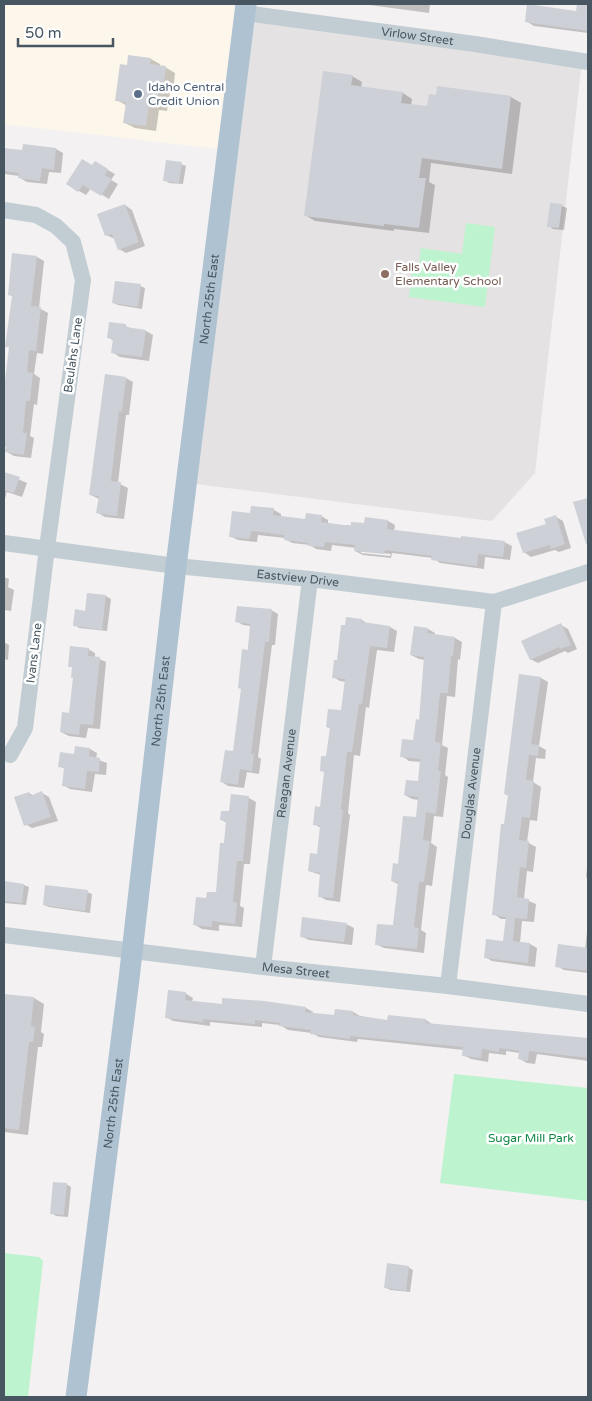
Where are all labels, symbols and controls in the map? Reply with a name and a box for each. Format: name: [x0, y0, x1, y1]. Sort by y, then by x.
scale bar: [18, 15, 112, 47]
text: 50 m: [25, 24, 62, 42]
street label: Virlow Street: [380, 24, 455, 48]
place label: Idaho Central Credit Union: [148, 80, 224, 108]
marker: Idaho Central Credit Union: [132, 88, 144, 100]
street label: North 25th East: [197, 253, 222, 345]
place label: Falls Valley Elementary School: [395, 260, 502, 288]
marker: Falls Valley Elementary School: [379, 268, 391, 280]
street label: Beulahs Lane: [61, 316, 85, 394]
street label: Eastview Drive: [256, 567, 340, 590]
street label: Ivans Lane: [23, 622, 45, 684]
street label: North 25th East: [149, 655, 173, 747]
street label: Reagan Avenue: [274, 728, 299, 819]
street label: Douglas Avenue: [459, 746, 484, 840]
street label: Mesa Street: [261, 960, 331, 981]
street label: North 25th East: [101, 1057, 126, 1149]
park label: Sugar Mill Park: [488, 1131, 574, 1145]

